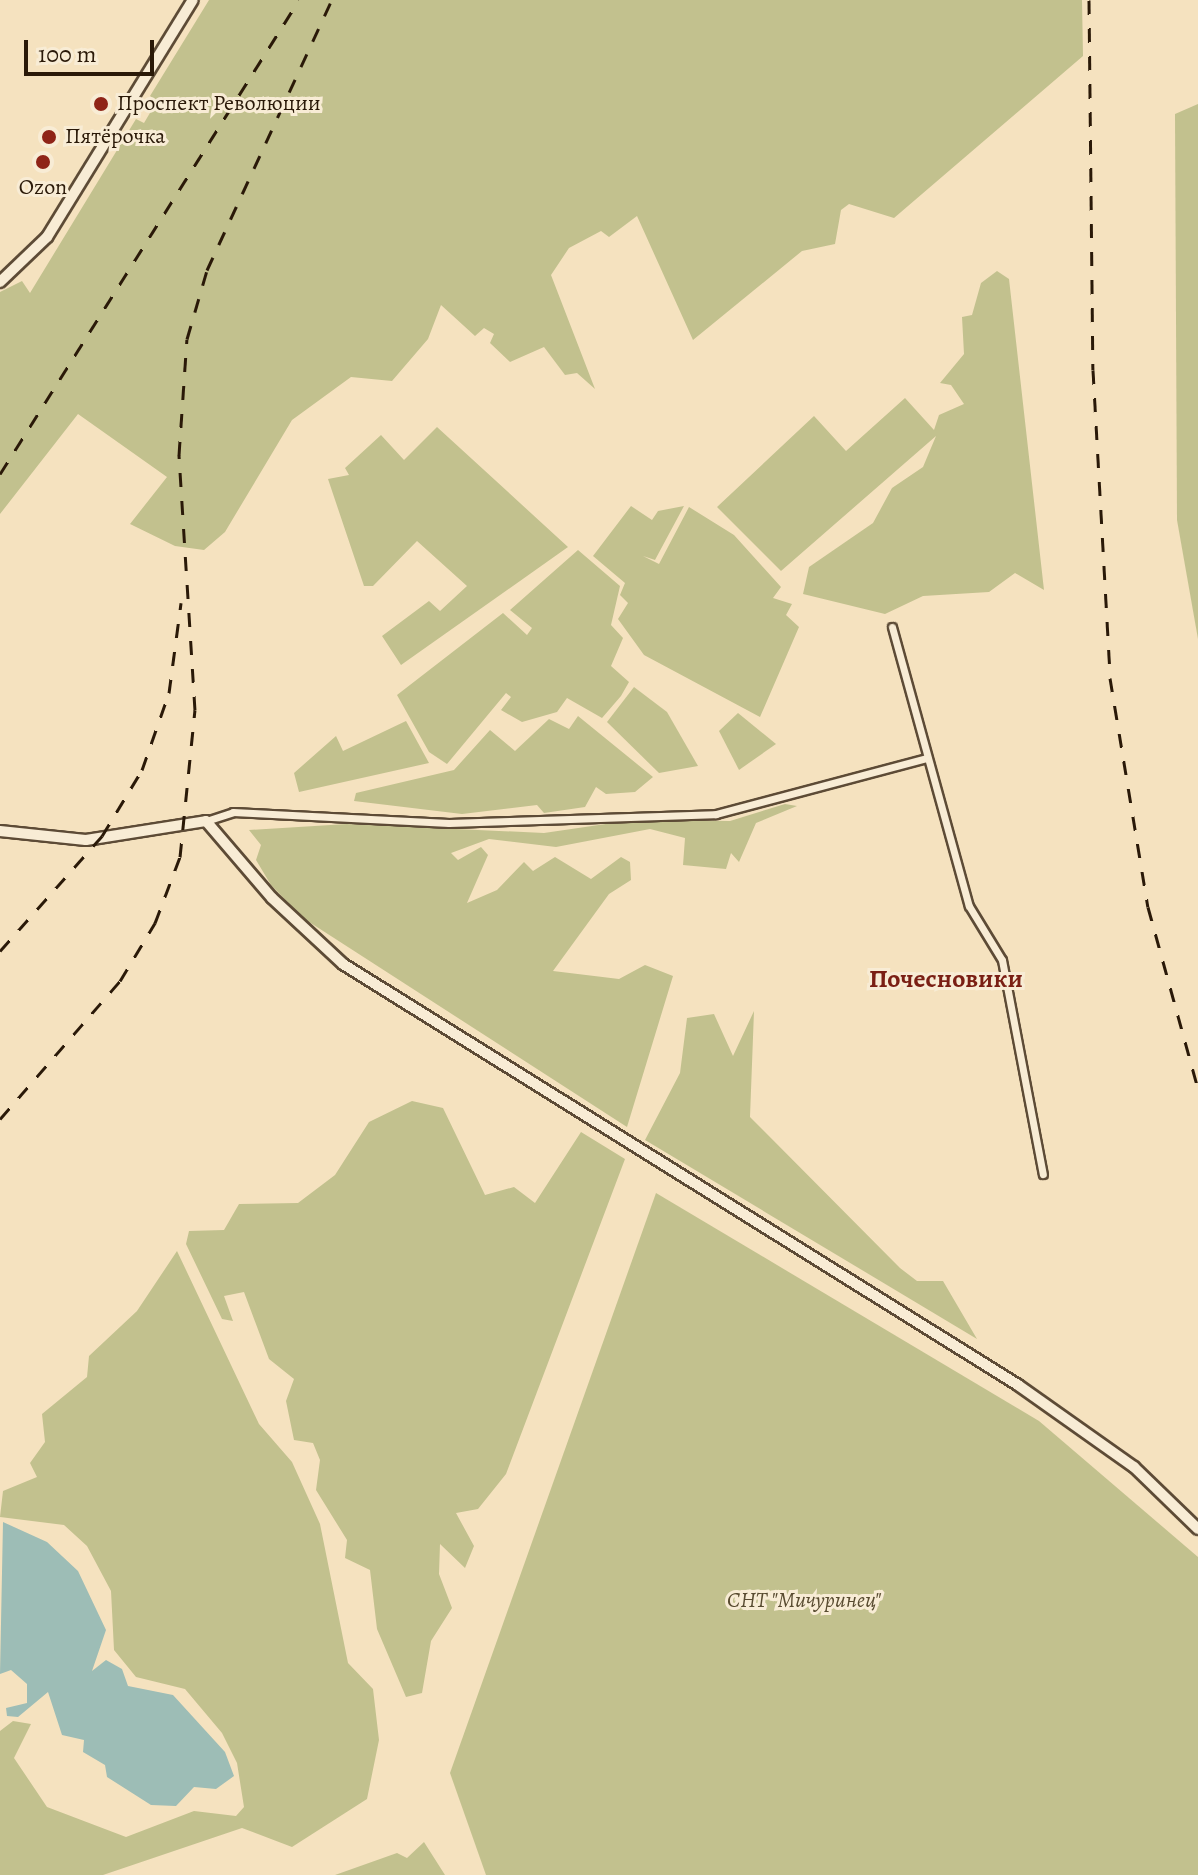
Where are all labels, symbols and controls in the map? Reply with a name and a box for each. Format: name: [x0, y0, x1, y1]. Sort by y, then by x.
scale bar: [28, 24, 158, 74]
text: 100 m: [38, 38, 97, 70]
place label: Проспект Революции: [117, 91, 321, 117]
marker: Проспект Революции: [92, 95, 110, 113]
place label: Пятёрочка: [65, 124, 165, 150]
marker: Пятёрочка: [40, 128, 58, 146]
marker: Ozon: [34, 153, 52, 171]
place label: Ozon: [19, 175, 67, 201]
district label: Почесновики: [869, 963, 1023, 995]
park label: СНТ "Мичуринец": [727, 1588, 881, 1614]

